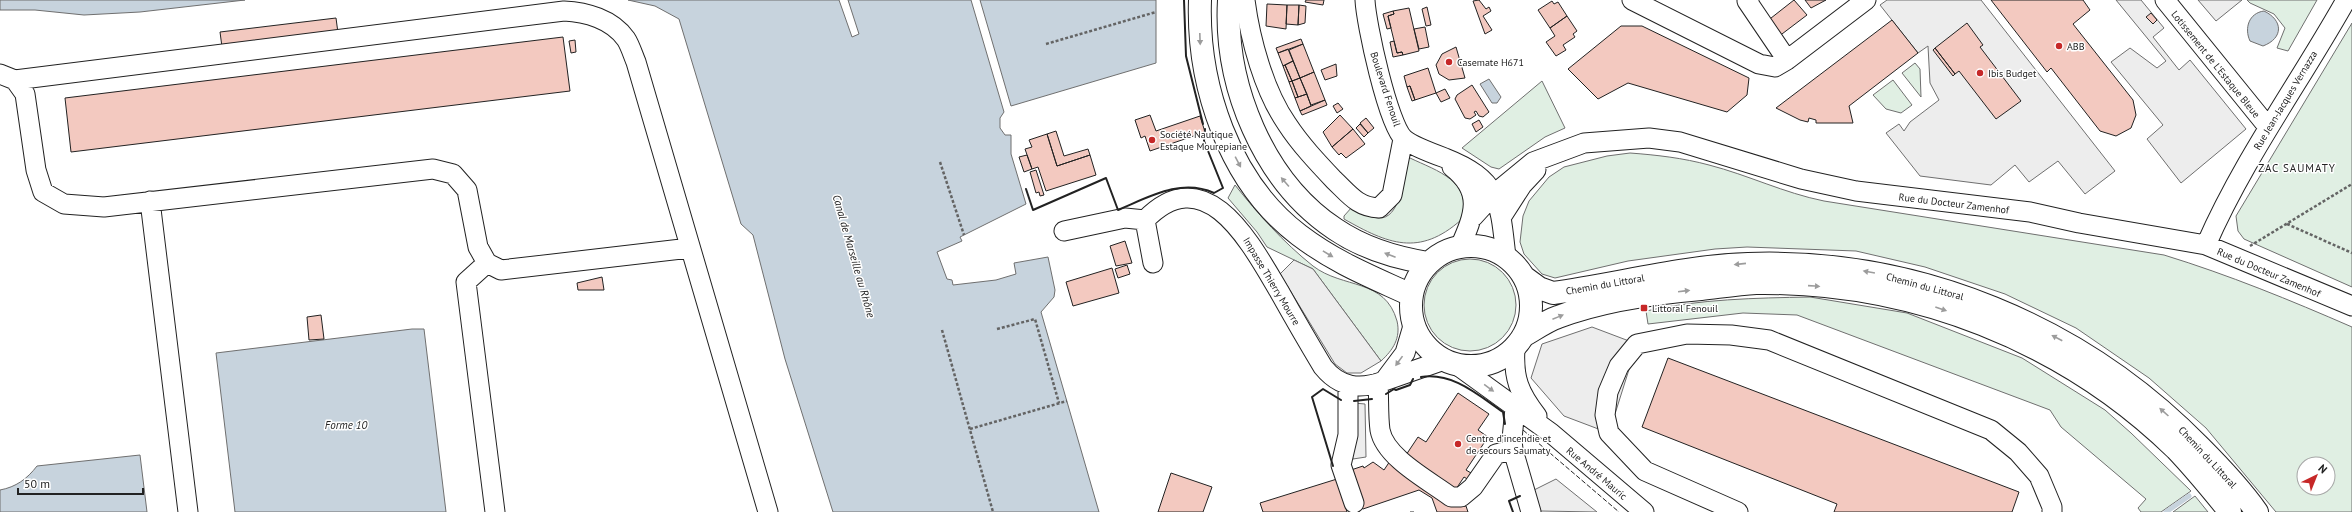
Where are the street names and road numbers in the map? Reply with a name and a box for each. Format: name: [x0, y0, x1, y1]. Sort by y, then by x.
street label: Lotissement de L'Estaque Bleue: [2168, 8, 2263, 121]
street label: Rue Jean-Jacques Vernazza: [2251, 48, 2320, 152]
street label: Boulevard Fenouil: [1367, 50, 1404, 128]
street label: Rue du Docteur Zamenhof: [1898, 190, 2011, 217]
street label: Impasse Thierry Mourre: [1240, 235, 1303, 328]
street label: Rue du Docteur Zamenhof: [2215, 245, 2323, 300]
street label: Chemin du Littoral: [1885, 270, 1965, 303]
street label: Chemin du Littoral: [1565, 271, 1646, 298]
street label: Chemin du Littoral: [2176, 424, 2240, 491]
street label: Rue André Mauric: [1564, 444, 1630, 503]

